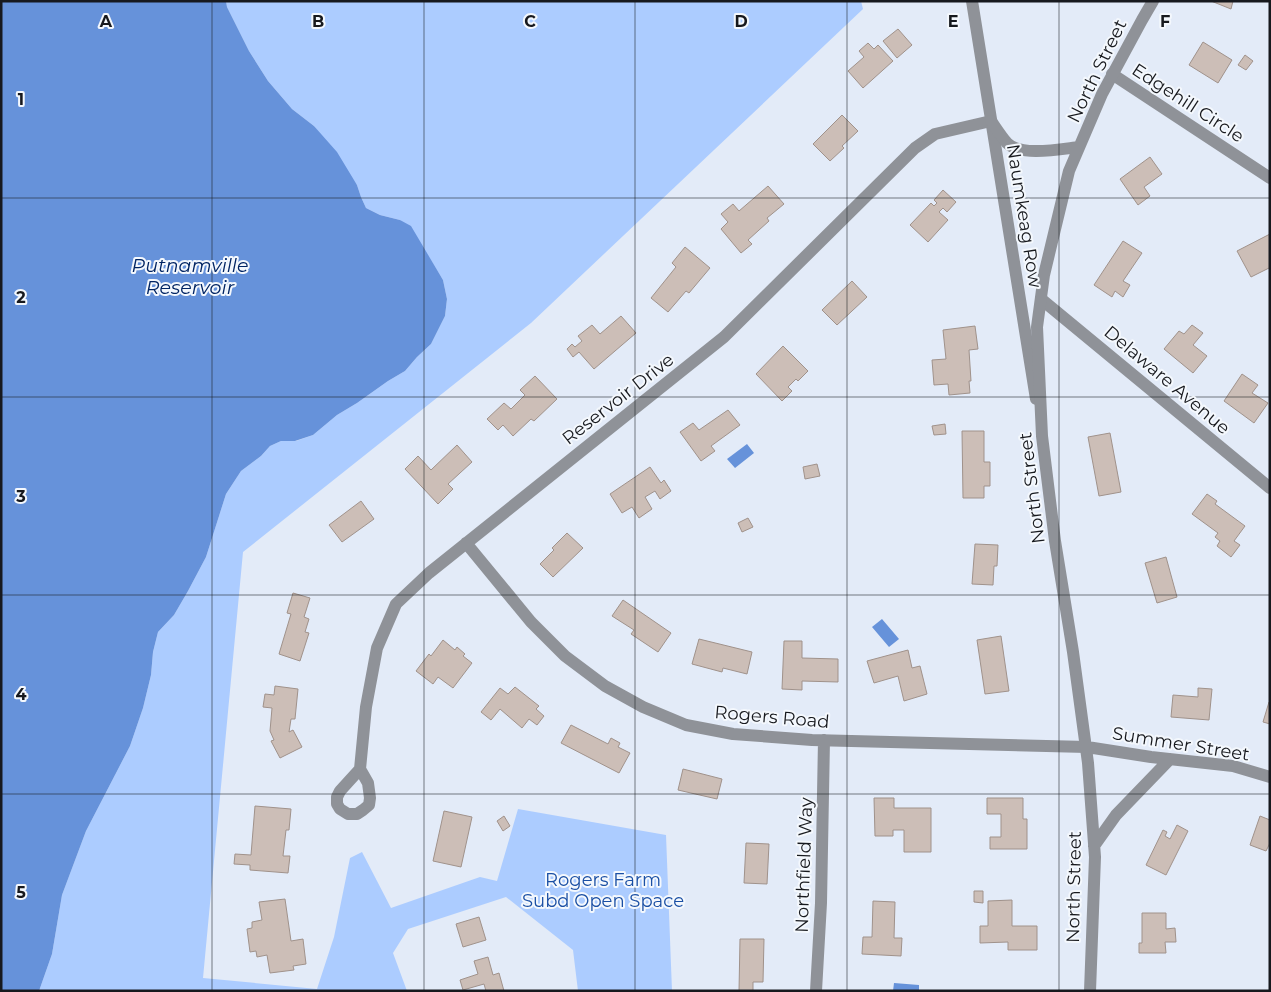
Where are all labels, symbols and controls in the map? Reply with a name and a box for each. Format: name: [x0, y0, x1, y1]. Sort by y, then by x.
text: A: [99, 12, 113, 31]
text: B: [312, 12, 324, 31]
text: C: [524, 12, 536, 31]
text: D: [734, 12, 748, 31]
text: E: [948, 12, 958, 31]
text: F: [1160, 12, 1170, 31]
street label: North Street: [1063, 16, 1131, 126]
street label: Edgehill Circle: [1128, 59, 1248, 147]
text: 1: [18, 90, 24, 109]
street label: Naumkeag Row: [1002, 143, 1046, 289]
water label: Putnamville Reservoir: [132, 254, 248, 299]
text: 2: [16, 288, 26, 307]
street label: Delaware Avenue: [1100, 321, 1235, 439]
street label: Reservoir Drive: [558, 348, 678, 449]
street label: North Street: [1014, 431, 1050, 545]
text: 3: [15, 487, 26, 506]
text: 4: [15, 685, 27, 704]
street label: Rogers Road: [714, 701, 830, 733]
street label: Summer Street: [1111, 722, 1251, 766]
street label: Northfield Way: [791, 797, 817, 933]
street label: North Street: [1062, 831, 1086, 943]
park label: Rogers Farm Subd Open Space: [522, 869, 684, 912]
text: 5: [16, 883, 26, 902]

